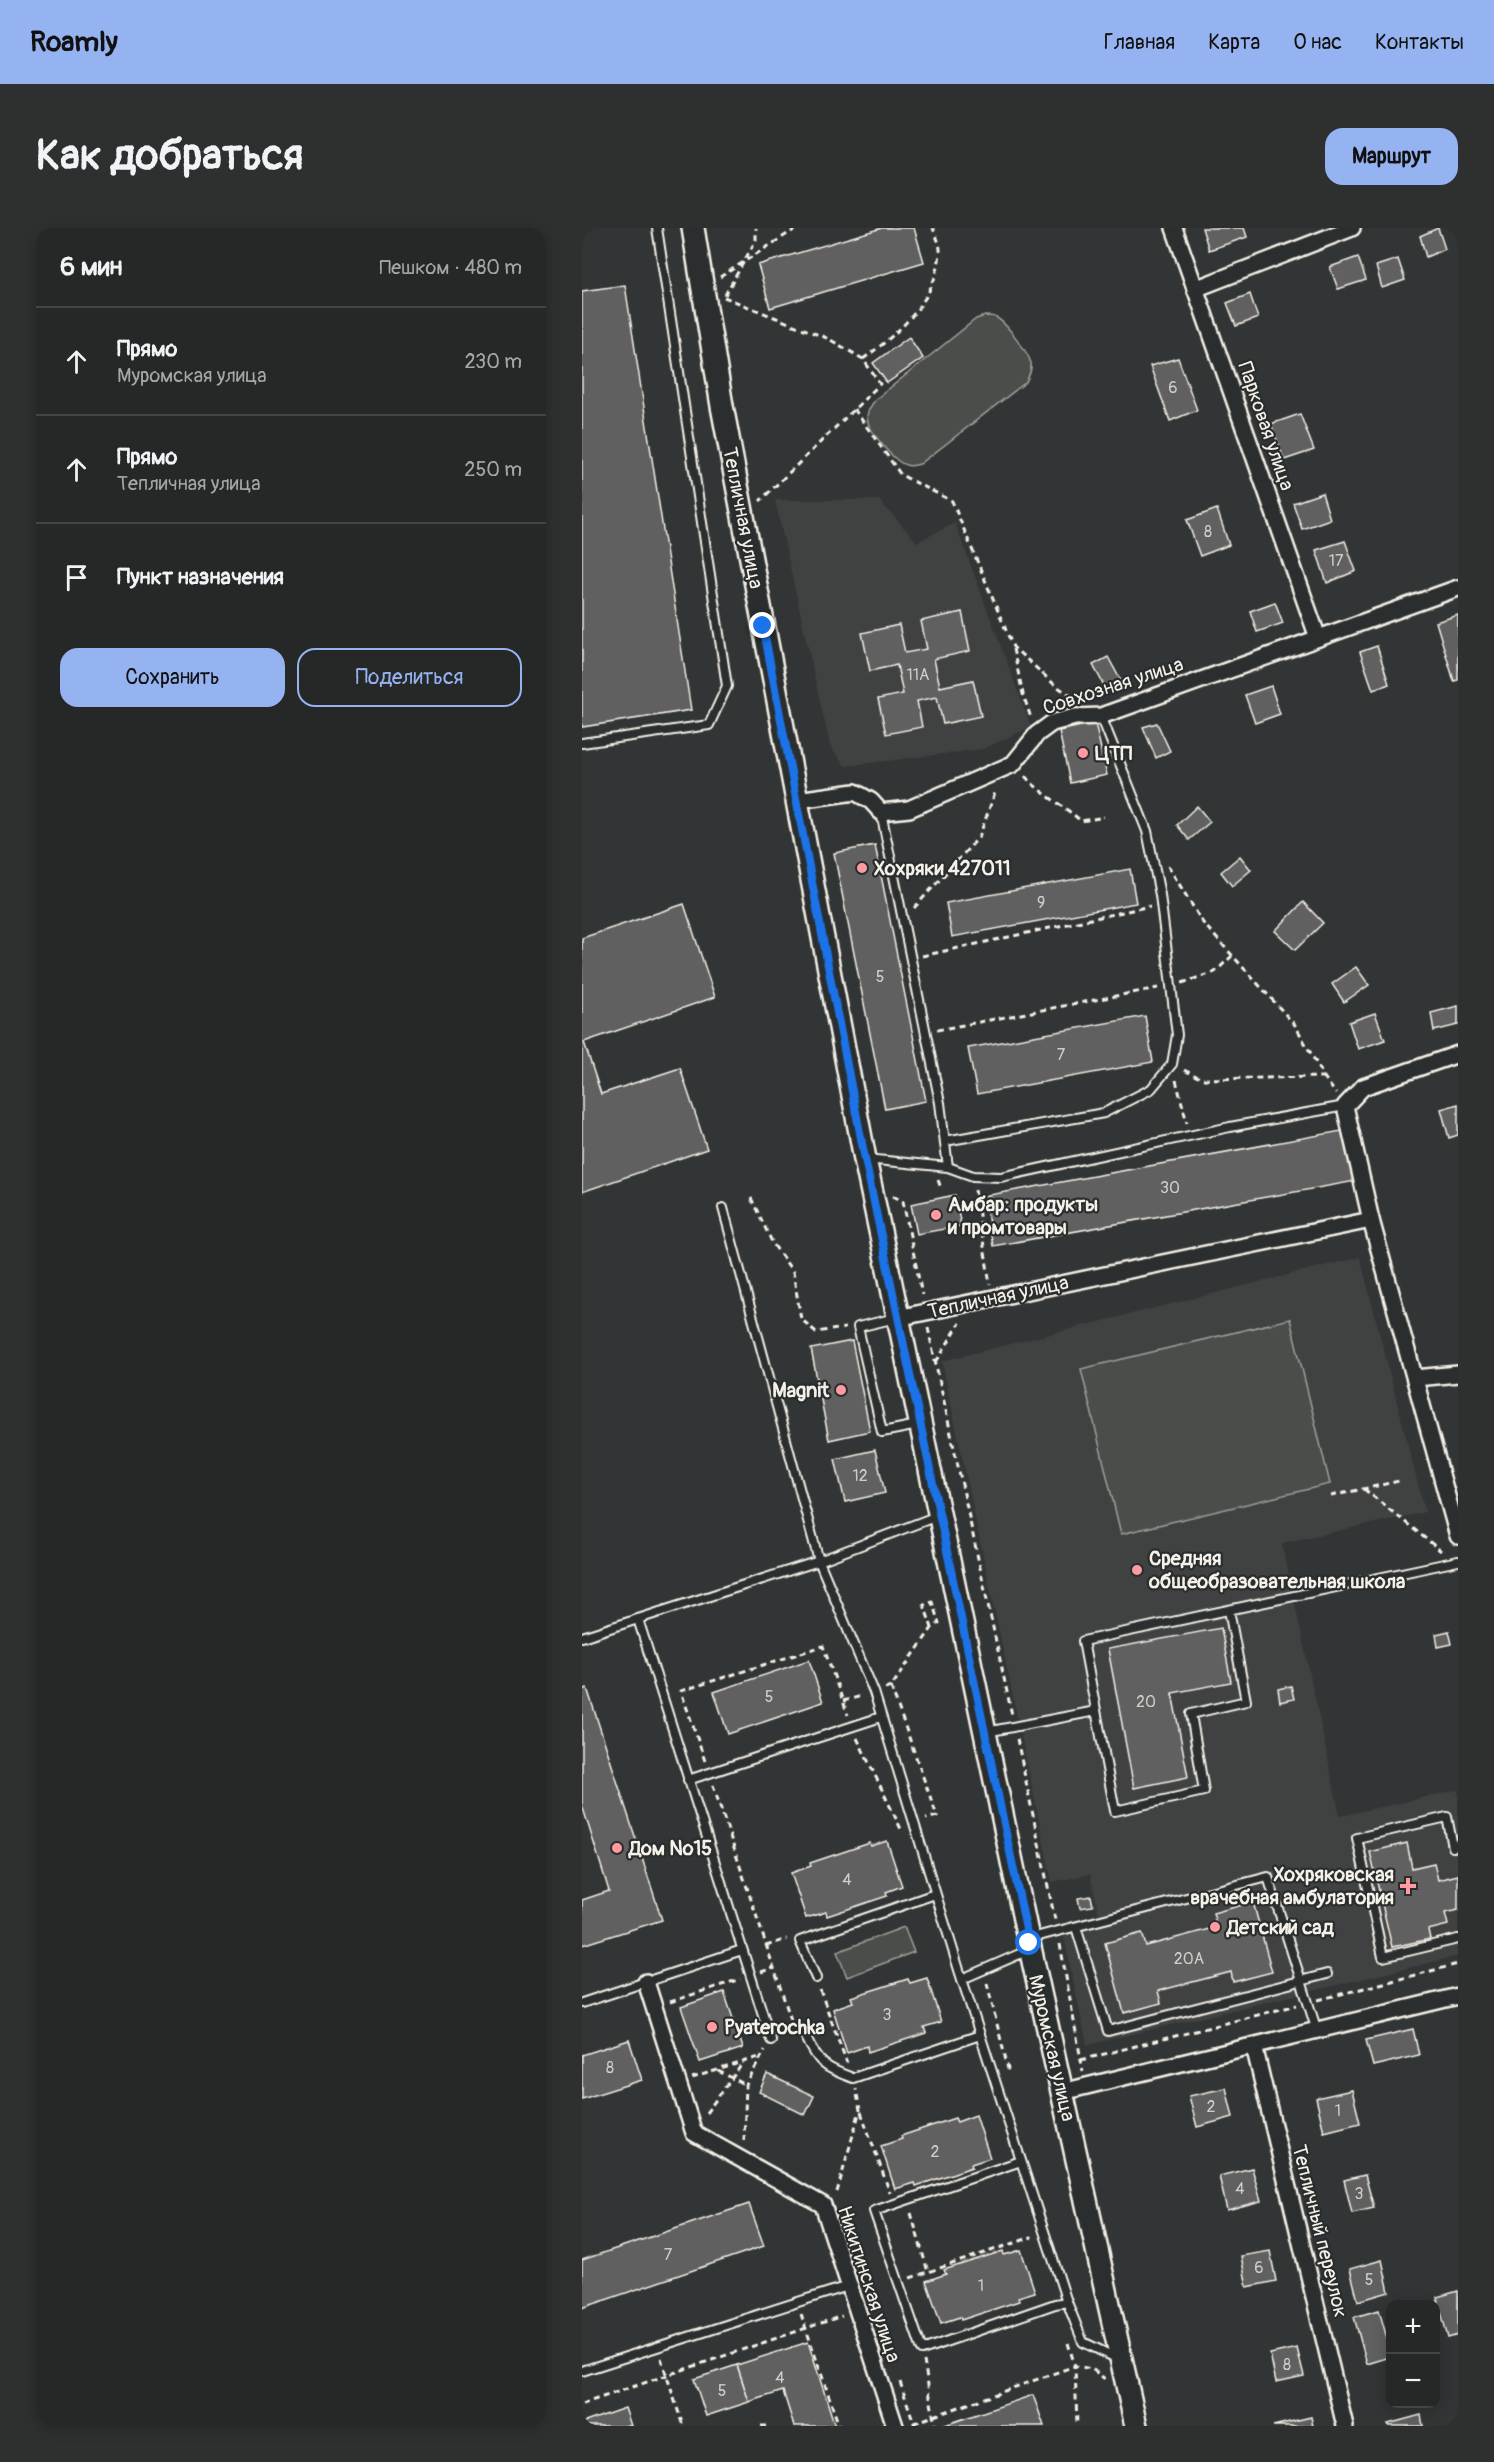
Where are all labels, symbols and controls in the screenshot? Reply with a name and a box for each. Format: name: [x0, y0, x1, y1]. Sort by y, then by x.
text: Roamly: [30, 25, 118, 60]
text: Главная: [1104, 29, 1175, 56]
text: Карта: [1208, 29, 1260, 56]
text: О нас: [1293, 29, 1342, 56]
text: Контакты: [1375, 29, 1464, 56]
button: Маршрут: [1325, 128, 1458, 185]
text: Как добраться: [36, 130, 303, 182]
text: 6 мин: [60, 251, 122, 283]
text: Пешком · 480 m: [379, 255, 522, 280]
text: Прямо: [117, 335, 177, 363]
icon: ahead: [60, 345, 93, 378]
text: 230 m: [465, 349, 522, 374]
street label: Парковая улица: [1232, 358, 1300, 494]
text: Муромская улица: [117, 363, 267, 388]
house number: 6: [1168, 378, 1178, 398]
text: Прямо: [117, 443, 177, 471]
street label: Тепличная улица: [717, 445, 769, 591]
icon: ahead: [60, 453, 93, 486]
text: 250 m: [464, 457, 522, 482]
text: Тепличная улица: [117, 471, 260, 496]
house number: 8: [1204, 522, 1212, 542]
house number: 17: [1329, 551, 1344, 571]
icon: arrive: [60, 561, 93, 594]
text: Пункт назначения: [117, 563, 284, 591]
route end: [749, 612, 775, 638]
button: Сохранить: [60, 648, 285, 707]
button: Поделиться: [297, 648, 522, 707]
street label: Совхозная улица: [1040, 652, 1186, 720]
house number: 11А: [907, 665, 929, 685]
place label: ЦТП: [1095, 741, 1132, 766]
marker: ЦТП: [1076, 746, 1090, 760]
place label: Хохряки 427011: [874, 856, 1011, 881]
marker: Хохряки 427011: [855, 861, 869, 875]
house number: 9: [1037, 893, 1045, 913]
house number: 5: [876, 967, 884, 987]
house number: 7: [1057, 1045, 1066, 1065]
house number: 30: [1160, 1178, 1180, 1198]
place label: Амбар: продукты и промтовары: [947, 1192, 1098, 1240]
marker: Амбар: продукты и промтовары: [929, 1208, 943, 1222]
street label: Тепличная улица: [925, 1270, 1071, 1324]
place label: Magnit: [772, 1378, 830, 1403]
marker: Magnit: [834, 1383, 848, 1397]
house number: 12: [852, 1466, 868, 1486]
place label: Средняя общеобразовательная школа: [1148, 1546, 1405, 1594]
marker: Средняя общеобразовательная школа: [1130, 1563, 1144, 1577]
house number: 5: [765, 1687, 773, 1707]
house number: 20: [1136, 1692, 1156, 1712]
place label: Дом №15: [628, 1836, 712, 1861]
marker: Дом №15: [610, 1841, 624, 1855]
place label: Хохряковская врачебная амбулатория: [1190, 1862, 1394, 1910]
house number: 4: [842, 1870, 852, 1890]
marker: Хохряковская врачебная амбулатория: [1399, 1877, 1417, 1895]
place label: Детский сад: [1226, 1915, 1335, 1940]
marker: Детский сад: [1208, 1920, 1222, 1934]
route start: [1015, 1929, 1041, 1955]
house number: 20А: [1174, 1949, 1204, 1969]
street label: Муромская улица: [1023, 1972, 1081, 2124]
house number: 3: [883, 2005, 892, 2025]
place label: Pyaterochka: [724, 2015, 825, 2040]
marker: Pyaterochka: [705, 2020, 719, 2034]
house number: 8: [606, 2058, 614, 2078]
house number: 2: [1207, 2097, 1216, 2117]
house number: 1: [1335, 2101, 1341, 2121]
house number: 2: [931, 2142, 940, 2162]
street label: Тепличный переулок: [1286, 2142, 1354, 2320]
house number: 4: [1235, 2179, 1245, 2199]
house number: 3: [1355, 2184, 1364, 2204]
street label: Никитинская улица: [832, 2203, 906, 2365]
house number: 7: [664, 2245, 673, 2265]
house number: 6: [1254, 2258, 1264, 2278]
house number: 5: [1365, 2270, 1373, 2290]
house number: 1: [978, 2276, 984, 2296]
map controls: [1386, 2300, 1440, 2408]
button: +: [1386, 2300, 1440, 2354]
button: −: [1386, 2354, 1440, 2408]
house number: 8: [1283, 2355, 1291, 2375]
house number: 4: [775, 2368, 785, 2388]
house number: 5: [718, 2381, 726, 2401]

